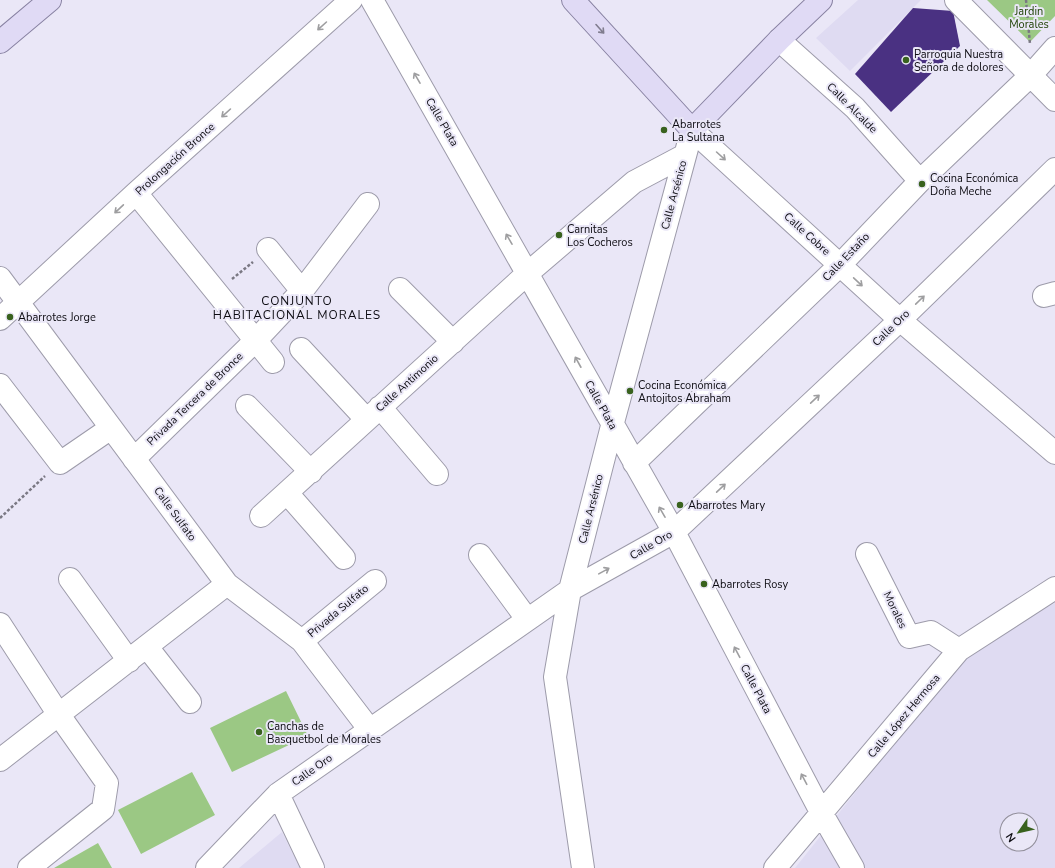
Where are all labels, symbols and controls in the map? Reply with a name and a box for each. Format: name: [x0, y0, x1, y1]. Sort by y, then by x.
park label: Jardin Morales: [1009, 4, 1049, 32]
one-way arrow: [318, 21, 328, 30]
one-way arrow: [595, 24, 604, 34]
place label: Parroquia Nuestra Señora de dolores: [914, 47, 1003, 75]
marker: Parroquia Nuestra Señora de dolores: [901, 55, 911, 65]
one-way arrow: [412, 72, 420, 84]
street label: Calle Alcalde: [823, 79, 881, 137]
street label: Calle Plata: [422, 95, 462, 149]
one-way arrow: [221, 108, 231, 117]
place label: Abarrotes La Sultana: [672, 117, 725, 145]
street label: Prolongación Bronce: [132, 119, 218, 199]
marker: Abarrotes La Sultana: [659, 125, 669, 135]
one-way arrow: [716, 152, 726, 161]
street label: Calle Arsénico: [658, 159, 690, 231]
place label: Cocina Económica Doña Meche: [930, 171, 1019, 199]
marker: Cocina Económica Doña Meche: [917, 179, 927, 189]
one-way arrow: [114, 204, 124, 214]
street label: Calle Cobre: [781, 209, 833, 259]
place label: Carnitas Los Cocheros: [567, 222, 633, 250]
marker: Carnitas Los Cocheros: [554, 230, 564, 240]
street label: Calle Estaño: [819, 230, 873, 284]
one-way arrow: [505, 233, 513, 245]
one-way arrow: [853, 277, 864, 286]
district label: CONJUNTO HABITACIONAL MORALES: [213, 293, 381, 323]
one-way arrow: [915, 295, 925, 305]
street label: Calle Oro: [869, 306, 913, 350]
place label: Abarrotes Jorge: [18, 310, 96, 325]
marker: Abarrotes Jorge: [5, 312, 15, 322]
street label: Privada Tercera de Bronce: [144, 349, 246, 449]
street label: Calle Antimonio: [373, 351, 441, 415]
one-way arrow: [573, 357, 581, 369]
street label: Calle Plata: [581, 378, 621, 432]
place label: Cocina Económica Antojitos Abraham: [638, 378, 731, 406]
marker: Cocina Económica Antojitos Abraham: [625, 386, 635, 396]
one-way arrow: [810, 394, 820, 404]
street label: Calle Arsénico: [575, 473, 607, 545]
street label: Calle Sulfato: [150, 484, 200, 544]
one-way arrow: [716, 484, 726, 493]
place label: Abarrotes Mary: [688, 498, 765, 513]
marker: Abarrotes Mary: [675, 500, 685, 510]
one-way arrow: [658, 506, 666, 518]
street label: Calle Oro: [627, 527, 675, 563]
one-way arrow: [598, 567, 610, 574]
place label: Abarrotes Rosy: [712, 577, 788, 592]
marker: Abarrotes Rosy: [699, 579, 709, 589]
street label: Privada Sulfato: [304, 581, 372, 641]
street label: Morales: [880, 589, 910, 631]
one-way arrow: [732, 646, 740, 658]
street label: Calle Plata: [737, 662, 775, 716]
street label: Calle López Hermosa: [864, 671, 944, 761]
place label: Canchas de Basquetbol de Morales: [267, 719, 381, 747]
marker: Canchas de Basquetbol de Morales: [254, 727, 264, 737]
street label: Calle Oro: [289, 750, 335, 790]
one-way arrow: [799, 773, 807, 785]
north arrow: [999, 812, 1039, 852]
text: N: [1003, 830, 1020, 845]

